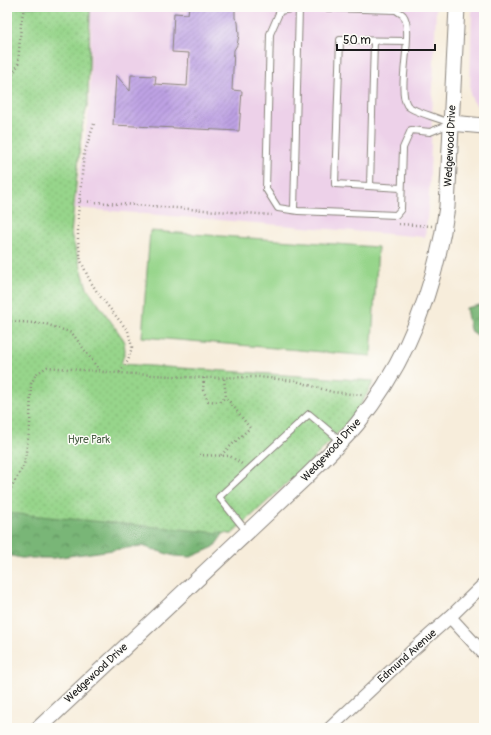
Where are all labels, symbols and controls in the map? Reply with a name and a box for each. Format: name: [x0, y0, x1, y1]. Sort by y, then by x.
scale bar: [337, 26, 435, 52]
text: 50 m: [343, 33, 371, 48]
street label: Wedgewood Drive: [441, 104, 459, 187]
street label: Wedgewood Drive: [298, 415, 364, 484]
park label: Hyre Park: [68, 433, 111, 446]
street label: Edmund Avenue: [375, 626, 439, 686]
street label: Wedgewood Drive: [62, 640, 131, 706]

